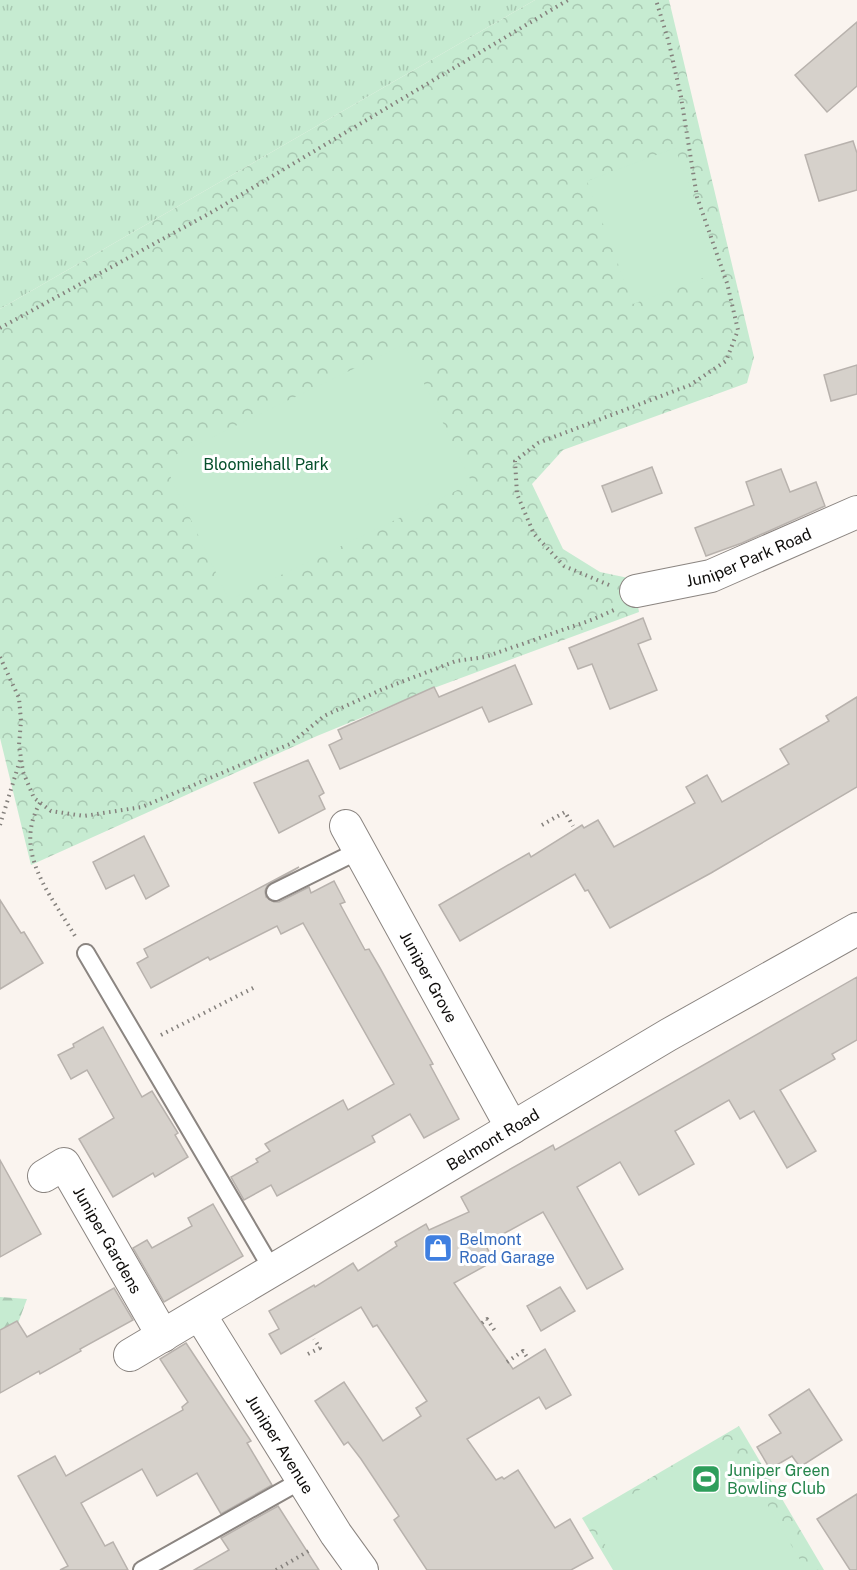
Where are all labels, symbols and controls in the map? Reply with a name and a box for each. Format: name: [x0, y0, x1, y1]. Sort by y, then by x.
park label: Bloomiehall Park: [203, 455, 329, 474]
street label: Juniper Park Road: [684, 524, 814, 590]
street label: Juniper Grove: [396, 928, 462, 1026]
street label: Belmont Road: [443, 1104, 542, 1174]
street label: Juniper Gardens: [69, 1183, 146, 1297]
place label: Belmont Road Garage: [459, 1230, 555, 1267]
shop icon: Belmont Road Garage: [422, 1232, 454, 1264]
street label: Juniper Avenue: [242, 1391, 318, 1497]
place label: Juniper Green Bowling Club: [727, 1461, 830, 1498]
sports icon: Juniper Green Bowling Club: [690, 1463, 722, 1495]

